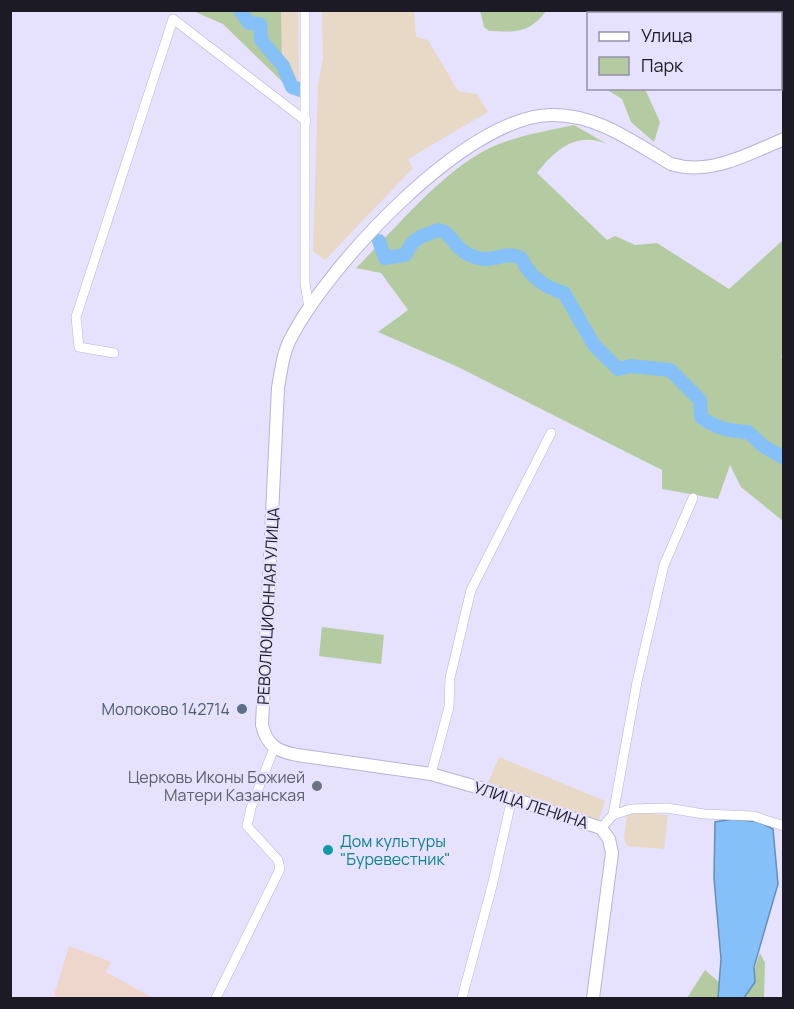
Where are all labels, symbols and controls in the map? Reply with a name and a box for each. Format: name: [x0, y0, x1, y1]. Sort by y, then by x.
legend: [587, 12, 782, 90]
text: Улица: [641, 23, 693, 47]
text: Парк: [641, 53, 684, 77]
street label: РЕВОЛЮЦИОННАЯ УЛИЦА: [252, 507, 284, 705]
place label: Молоково 142714: [101, 698, 230, 720]
marker: Молоково 142714: [235, 702, 249, 716]
place label: Церковь Иконы Божией Матери Казанская: [128, 766, 305, 806]
street label: УЛИЦА ЛЕНИНА: [471, 776, 591, 834]
marker: Церковь Иконы Божией Матери Казанская: [310, 779, 324, 793]
place label: Дом культуры "Буревестник": [340, 830, 451, 870]
marker: Дом культуры "Буревестник": [321, 843, 335, 857]

